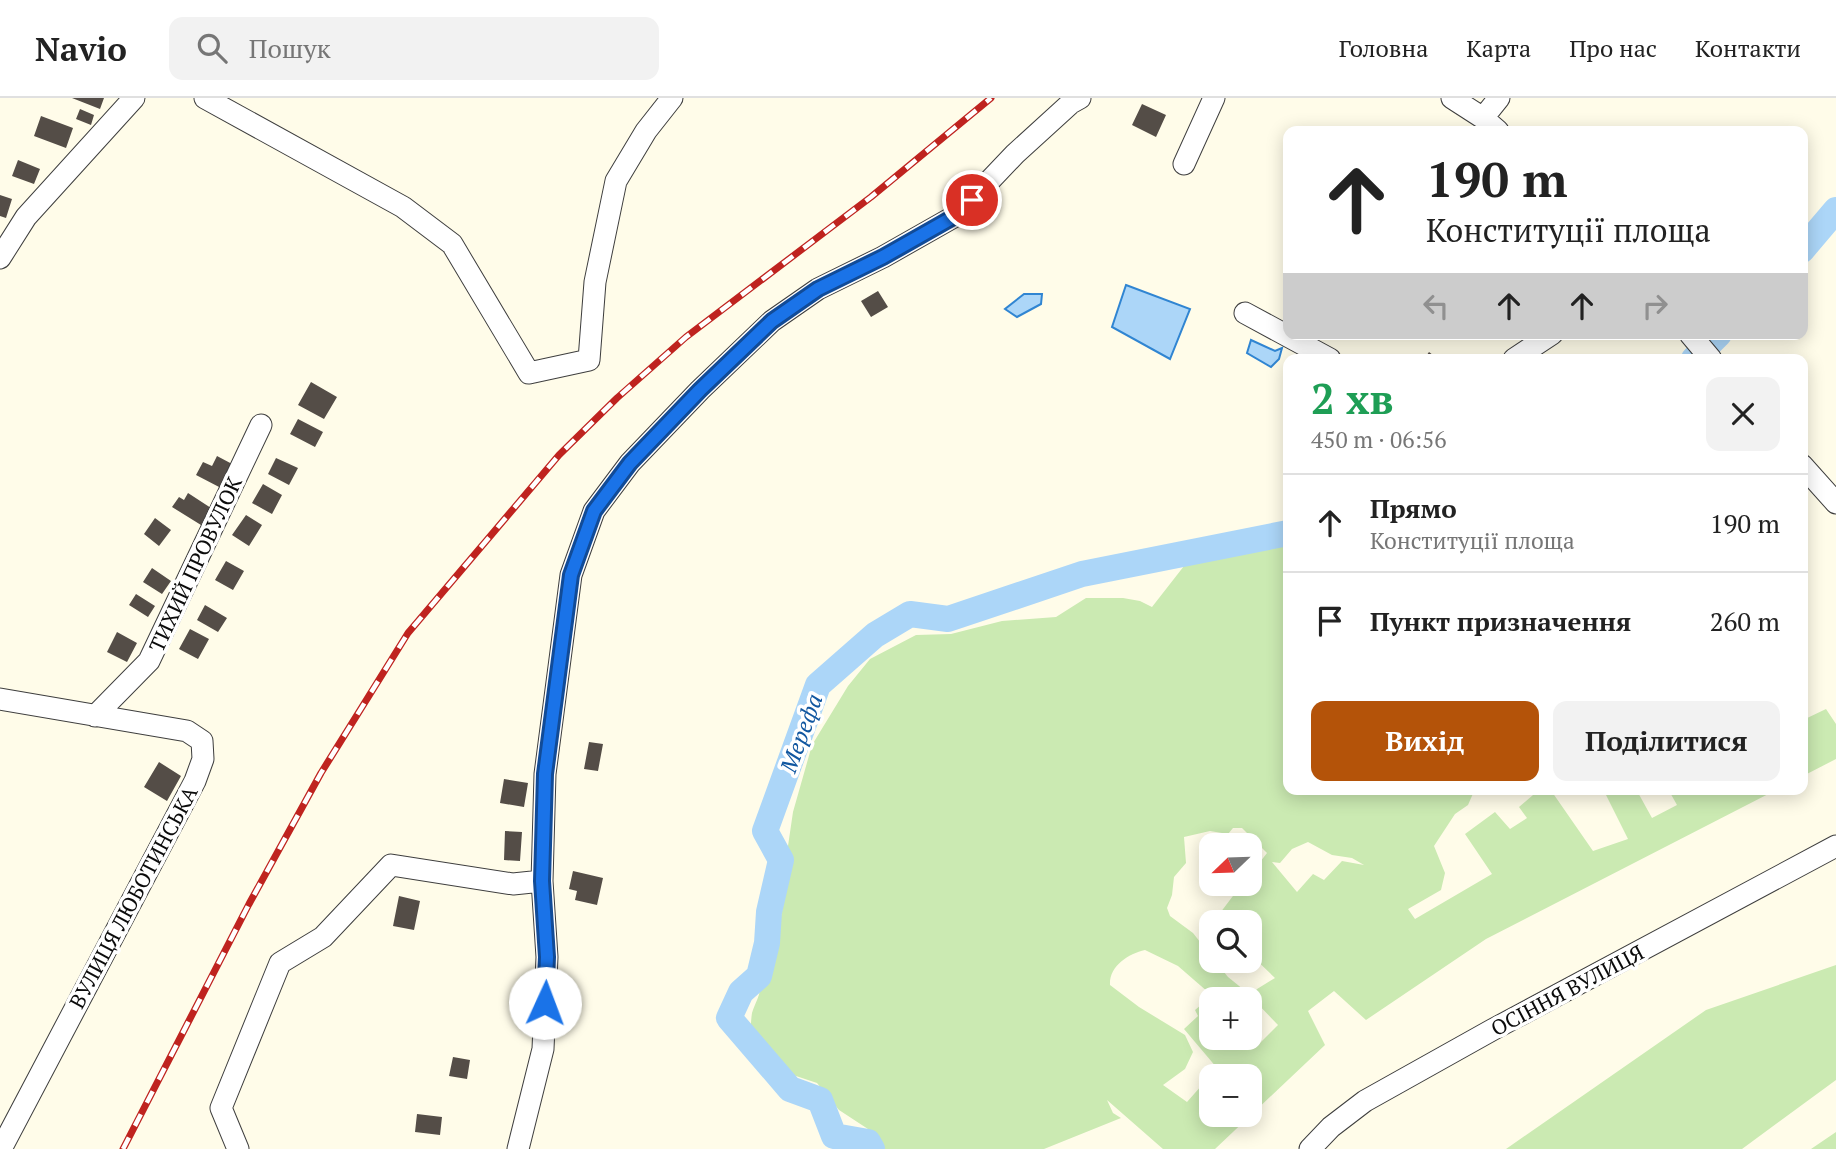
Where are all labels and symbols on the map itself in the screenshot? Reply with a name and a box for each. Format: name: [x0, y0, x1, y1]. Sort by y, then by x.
pin: [942, 170, 1002, 230]
street label: ТИХИЙ ПРОВУЛОК: [142, 471, 248, 656]
water label: Мерефа: [772, 689, 830, 778]
street label: ВУЛИЦЯ ЛЮБОТИНСЬКА: [62, 780, 204, 1013]
north arrow: [1199, 833, 1262, 896]
street label: ОСІННЯ ВУЛИЦЯ: [1486, 938, 1648, 1042]
position arrow: [508, 966, 582, 1040]

